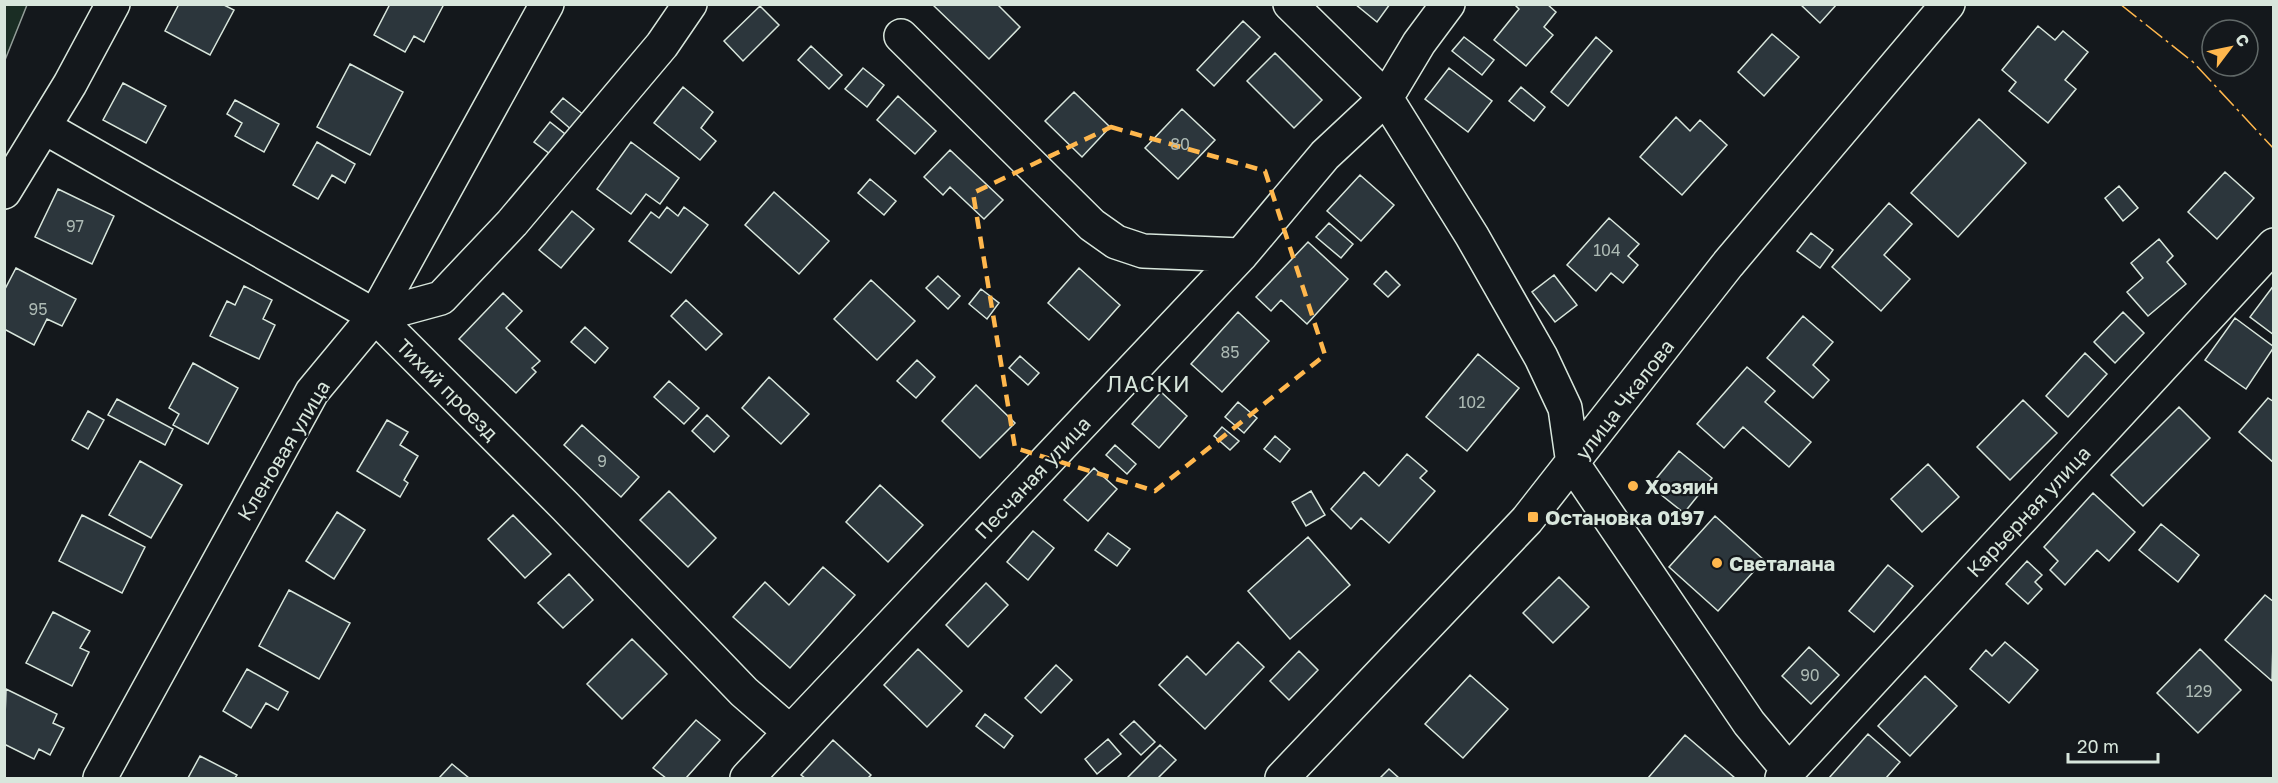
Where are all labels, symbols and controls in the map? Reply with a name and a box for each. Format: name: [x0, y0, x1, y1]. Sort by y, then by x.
north arrow: [2200, 18, 2260, 78]
text: С: [2231, 30, 2254, 50]
house number: 80: [1170, 134, 1190, 154]
house number: 97: [66, 216, 84, 236]
house number: 104: [1593, 240, 1621, 260]
house number: 95: [29, 299, 47, 319]
street label: Тихий проезд: [392, 333, 504, 445]
street label: улица Чкалова: [1570, 334, 1678, 464]
house number: 85: [1220, 342, 1240, 362]
district label: ЛАСКИ: [1107, 370, 1191, 397]
street label: Кленовая улица: [232, 375, 334, 525]
house number: 102: [1459, 392, 1485, 412]
street label: Песчаная улица: [969, 411, 1095, 543]
street label: Карьерная улица: [1961, 440, 2095, 582]
house number: 9: [597, 451, 607, 471]
place label: Хозяин: [1645, 474, 1718, 498]
marker: Хозяин: [1626, 479, 1640, 493]
place label: Остановка 0197: [1545, 505, 1704, 529]
marker: Остановка 0197: [1526, 510, 1540, 524]
place label: Светалана: [1729, 551, 1835, 575]
marker: Светалана: [1710, 556, 1724, 570]
house number: 90: [1800, 665, 1820, 685]
house number: 129: [2186, 681, 2212, 701]
scale bar: [2068, 726, 2158, 764]
text: 20 m: [2077, 735, 2119, 757]

